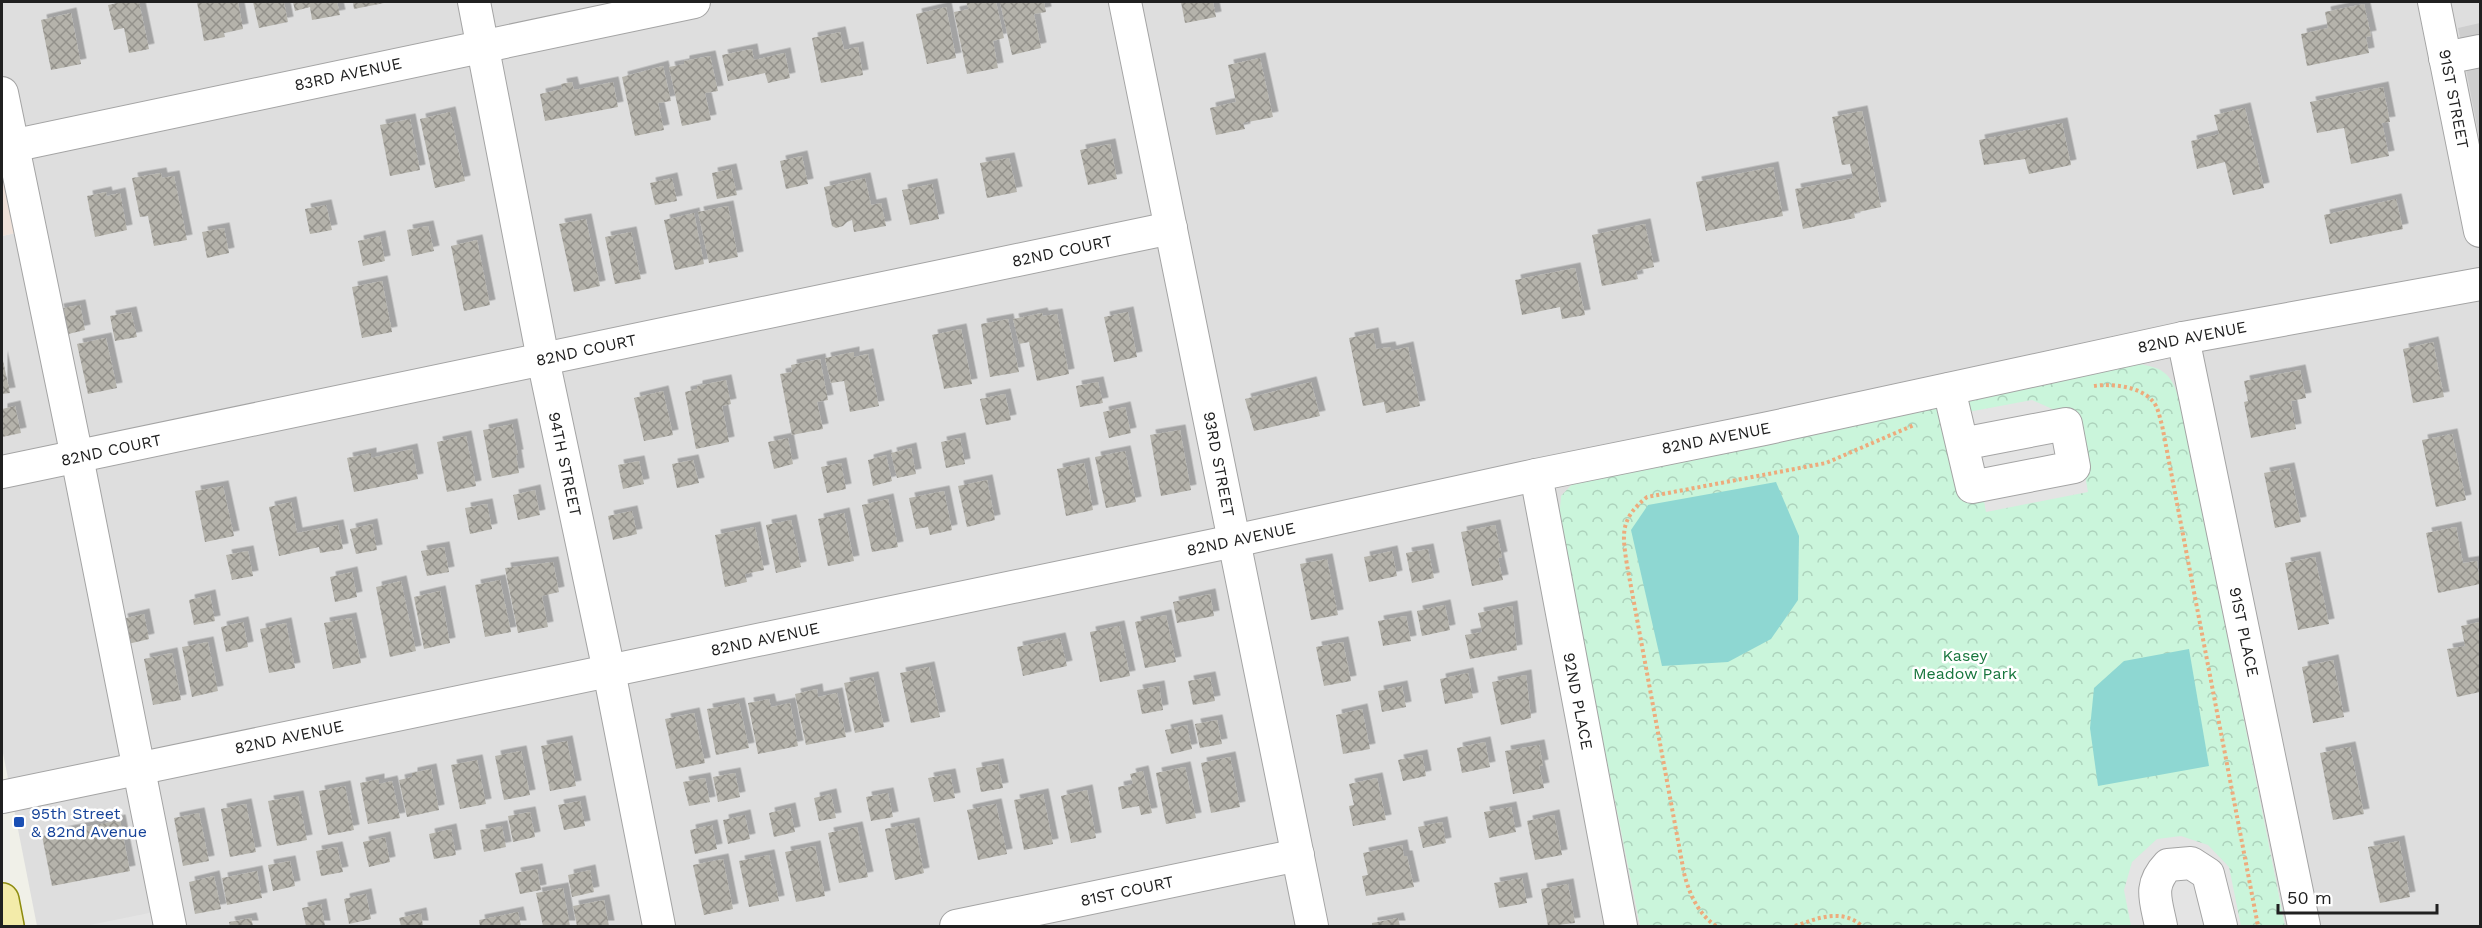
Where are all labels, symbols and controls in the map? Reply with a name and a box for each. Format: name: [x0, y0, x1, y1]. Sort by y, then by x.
street label: 91ST STREET: [2435, 48, 2473, 151]
street label: 83RD AVENUE: [293, 53, 403, 95]
street label: 82ND COURT: [1010, 231, 1114, 271]
street label: 82ND AVENUE: [2136, 317, 2248, 357]
street label: 82ND COURT: [534, 330, 638, 370]
street label: 94TH STREET: [545, 410, 585, 518]
street label: 93RD STREET: [1199, 410, 1239, 518]
street label: 82ND AVENUE: [1660, 418, 1772, 458]
street label: 82ND COURT: [59, 430, 163, 470]
street label: 82ND AVENUE: [1185, 518, 1297, 560]
street label: 91ST PLACE: [2225, 585, 2263, 679]
street label: 82ND AVENUE: [709, 618, 821, 660]
park label: Kasey Meadow Park: [1913, 646, 2017, 683]
street label: 92ND PLACE: [1559, 651, 1597, 751]
street label: 82ND AVENUE: [233, 716, 345, 758]
place label: 95th Street & 82nd Avenue: [31, 804, 147, 841]
marker: 95th Street & 82nd Avenue: [12, 815, 26, 829]
street label: 81ST COURT: [1079, 872, 1176, 910]
scale bar: [2278, 877, 2437, 915]
text: 50 m: [2287, 887, 2332, 908]

